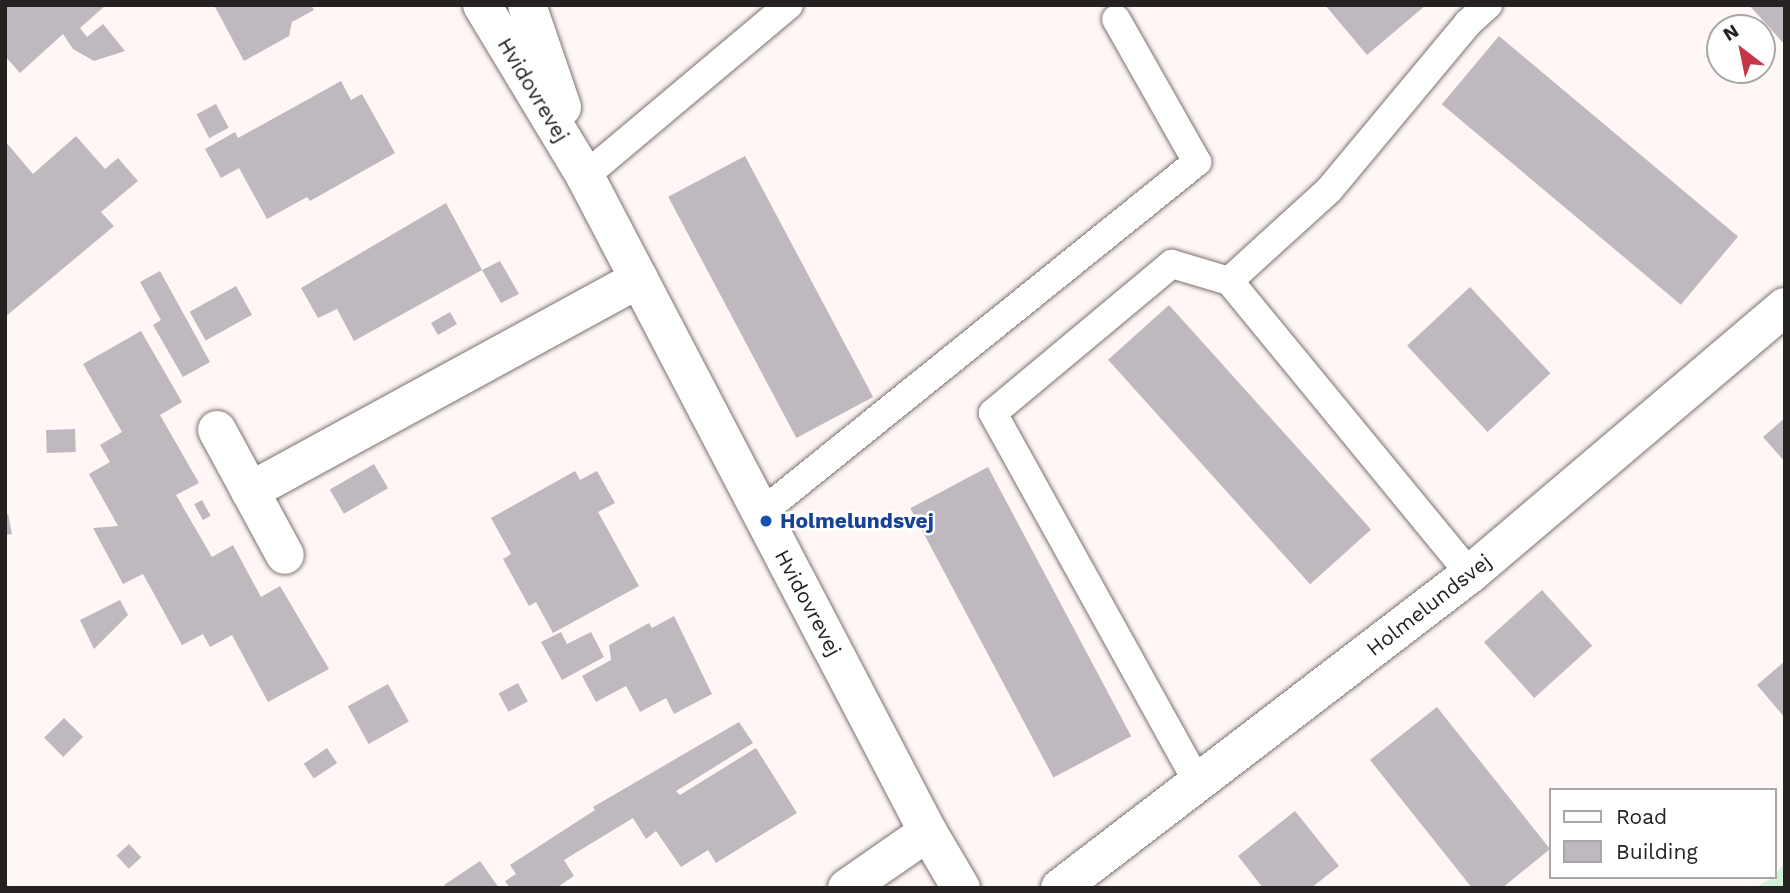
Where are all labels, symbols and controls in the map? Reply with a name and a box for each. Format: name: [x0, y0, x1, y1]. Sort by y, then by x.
north arrow: [1706, 14, 1776, 84]
text: N: [1719, 19, 1743, 46]
street label: Hvidovrevej: [492, 33, 574, 147]
place label: Holmelundsvej: [780, 508, 934, 534]
marker: Holmelundsvej: [758, 513, 774, 529]
street label: Hvidovrevej: [769, 545, 847, 661]
street label: Holmelundsvej: [1362, 548, 1496, 662]
legend: [1548, 788, 1776, 879]
text: Road: [1616, 804, 1667, 829]
text: Building: [1616, 839, 1698, 864]

